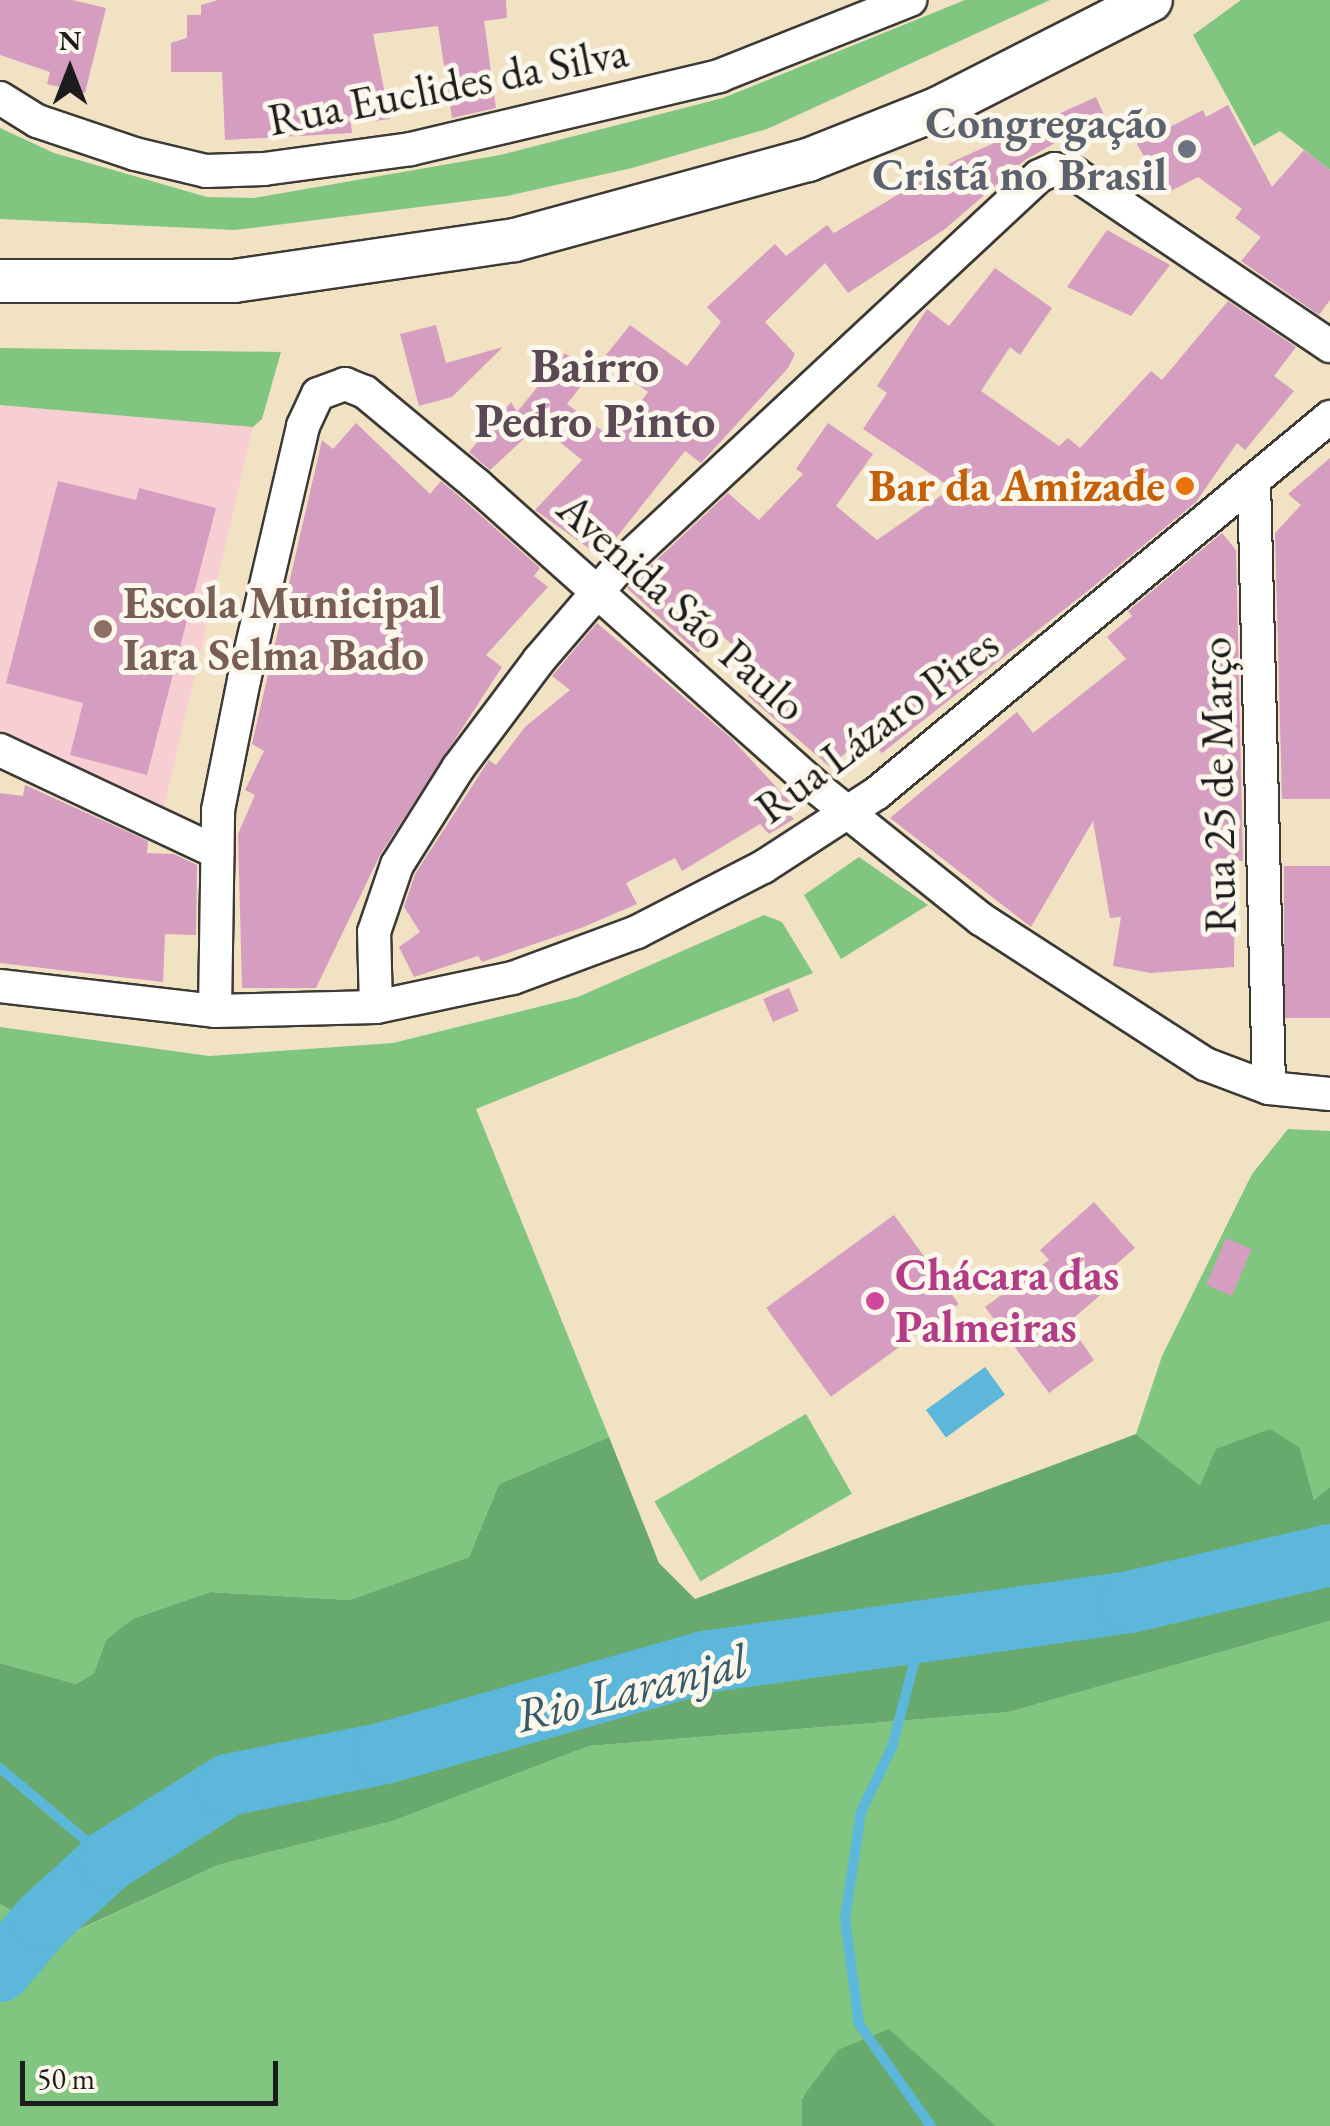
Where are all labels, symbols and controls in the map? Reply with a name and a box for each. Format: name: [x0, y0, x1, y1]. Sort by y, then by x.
north arrow: [20, 20, 120, 120]
text: N: [59, 22, 81, 58]
street label: Rua Euclides da Silva: [264, 25, 632, 147]
place label: Congregação Cristã no Brasil: [872, 96, 1167, 202]
marker: Congregação Cristã no Brasil: [1176, 138, 1198, 160]
district label: Bairro Pedro Pinto: [475, 336, 715, 449]
place label: Bar da Amizade: [868, 459, 1165, 513]
marker: Bar da Amizade: [1174, 475, 1196, 497]
street label: Avenida São Paulo: [546, 481, 818, 733]
place label: Escola Municipal Iara Selma Bado: [123, 576, 441, 682]
street label: Rua Lázaro Pires: [745, 617, 1009, 835]
marker: Escola Municipal Iara Selma Bado: [92, 618, 114, 640]
street label: Rua 25 de Março: [1188, 636, 1248, 934]
place label: Chácara das Palmeiras: [895, 1248, 1119, 1354]
marker: Chácara das Palmeiras: [864, 1290, 886, 1312]
water label: Rio Laranjal: [509, 1631, 753, 1745]
scale bar: [25, 2041, 282, 2103]
text: 50 m: [37, 2059, 95, 2098]

